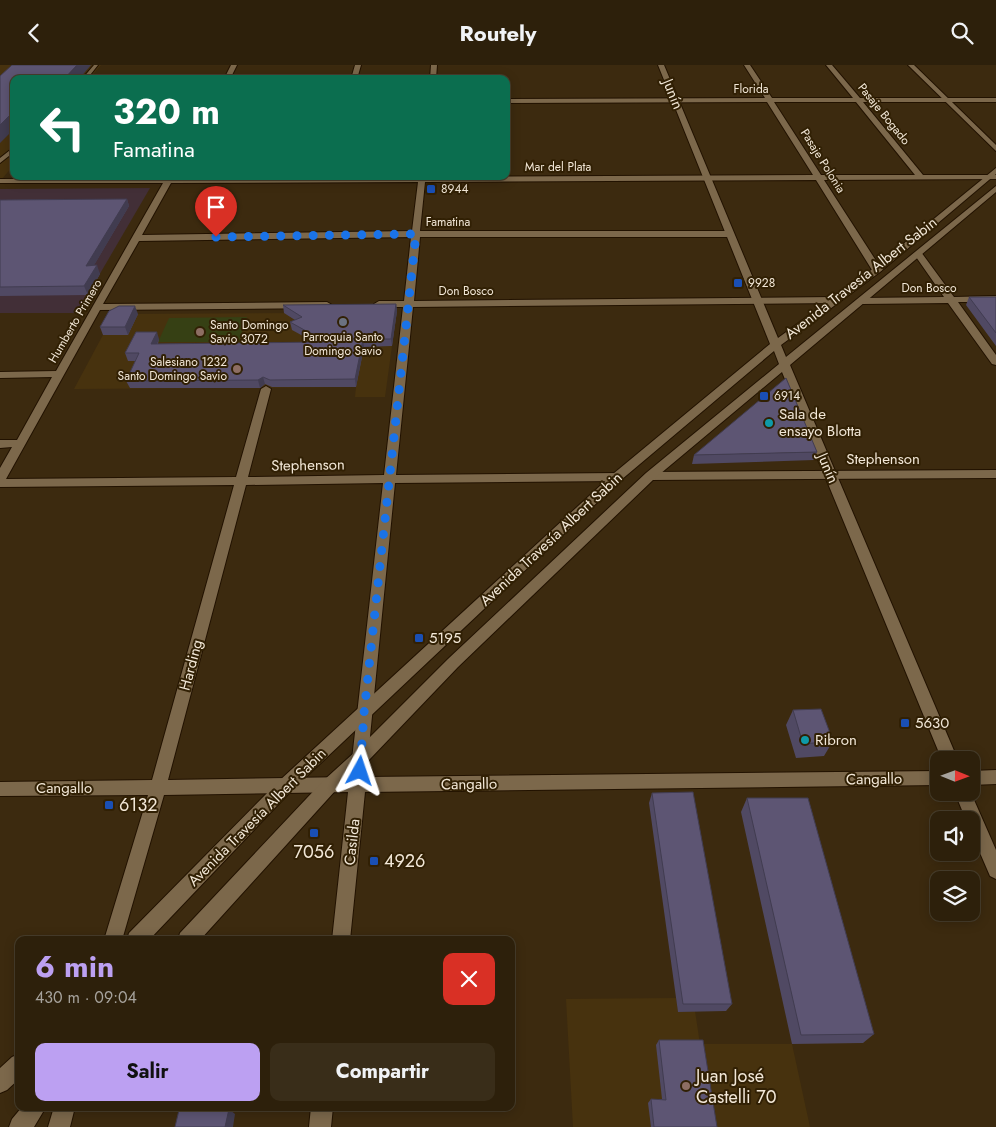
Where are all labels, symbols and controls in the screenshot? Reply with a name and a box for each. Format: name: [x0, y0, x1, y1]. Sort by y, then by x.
text: Routely: [460, 17, 536, 49]
icon: back: [20, 19, 48, 47]
icon: search: [948, 19, 976, 47]
street label: Junín: [656, 74, 689, 113]
street label: Pasaje Bogado: [854, 79, 915, 149]
street label: Florida: [733, 80, 769, 98]
text: 320 m: [113, 87, 220, 137]
icon: left: [30, 95, 95, 160]
street label: Pasaje Polonia: [796, 125, 850, 197]
text: Famatina: [113, 133, 195, 165]
street label: Mar del Plata: [525, 158, 591, 176]
place label: 8944: [441, 180, 468, 198]
marker: 8944: [425, 183, 437, 195]
pin: [195, 186, 237, 237]
icon: arrive: [202, 193, 230, 221]
street label: Avenida Travesía Albert Sabin: [780, 212, 942, 344]
street label: Famatina: [426, 213, 471, 231]
place label: 9928: [748, 274, 775, 292]
street label: Humberto Primero: [44, 275, 107, 366]
marker: 9928: [732, 277, 744, 289]
street label: Don Bosco: [902, 279, 957, 297]
street label: Don Bosco: [439, 282, 494, 300]
place label: Santo Domingo Savio 3072: [210, 316, 289, 348]
marker: Parroquia Santo Domingo Savio: [337, 316, 349, 328]
marker: Santo Domingo Savio 3072: [194, 326, 206, 338]
place label: Parroquia Santo Domingo Savio: [303, 328, 384, 360]
place label: Salesiano 1232 Santo Domingo Savio: [118, 353, 227, 385]
marker: Salesiano 1232 Santo Domingo Savio: [231, 363, 243, 375]
place label: 6914: [774, 387, 800, 405]
marker: 6914: [758, 390, 770, 402]
place label: Sala de ensayo Blotta: [779, 403, 861, 442]
marker: Sala de ensayo Blotta: [763, 417, 775, 429]
street label: Junín: [811, 448, 844, 487]
street label: Stephenson: [846, 448, 920, 470]
street label: Stephenson: [271, 453, 345, 477]
street label: Avenida Travesía Albert Sabin: [475, 467, 627, 611]
place label: 5195: [429, 627, 461, 649]
marker: 5195: [413, 632, 425, 644]
street label: Harding: [174, 637, 208, 693]
place label: 5630: [915, 712, 949, 734]
marker: 5630: [899, 717, 911, 729]
place label: Ribron: [815, 729, 857, 751]
marker: Ribron: [799, 734, 811, 746]
street label: Avenida Travesía Albert Sabin: [183, 743, 331, 891]
position arrow: [333, 744, 385, 796]
north arrow: [930, 751, 980, 801]
map controls: [930, 751, 980, 921]
street label: Cangallo: [846, 768, 902, 790]
street label: Cangallo: [441, 773, 497, 795]
street label: Cangallo: [36, 777, 92, 799]
place label: 6132: [119, 792, 158, 818]
marker: 6132: [103, 799, 115, 811]
button: sound: [930, 811, 980, 861]
street label: Casilda: [339, 818, 365, 866]
marker: 7056: [308, 827, 320, 839]
place label: 7056: [294, 839, 334, 865]
place label: 4926: [384, 848, 425, 874]
marker: 4926: [368, 855, 380, 867]
button: layers: [930, 871, 980, 921]
text: 6 min: [35, 945, 114, 988]
button: close: [443, 953, 495, 1005]
text: 430 m · 09:04: [35, 986, 137, 1009]
button: Salir: [35, 1043, 260, 1101]
button: Compartir: [270, 1043, 495, 1101]
place label: Juan José Castelli 70: [694, 1063, 777, 1110]
marker: Juan José Castelli 70: [680, 1080, 692, 1092]

